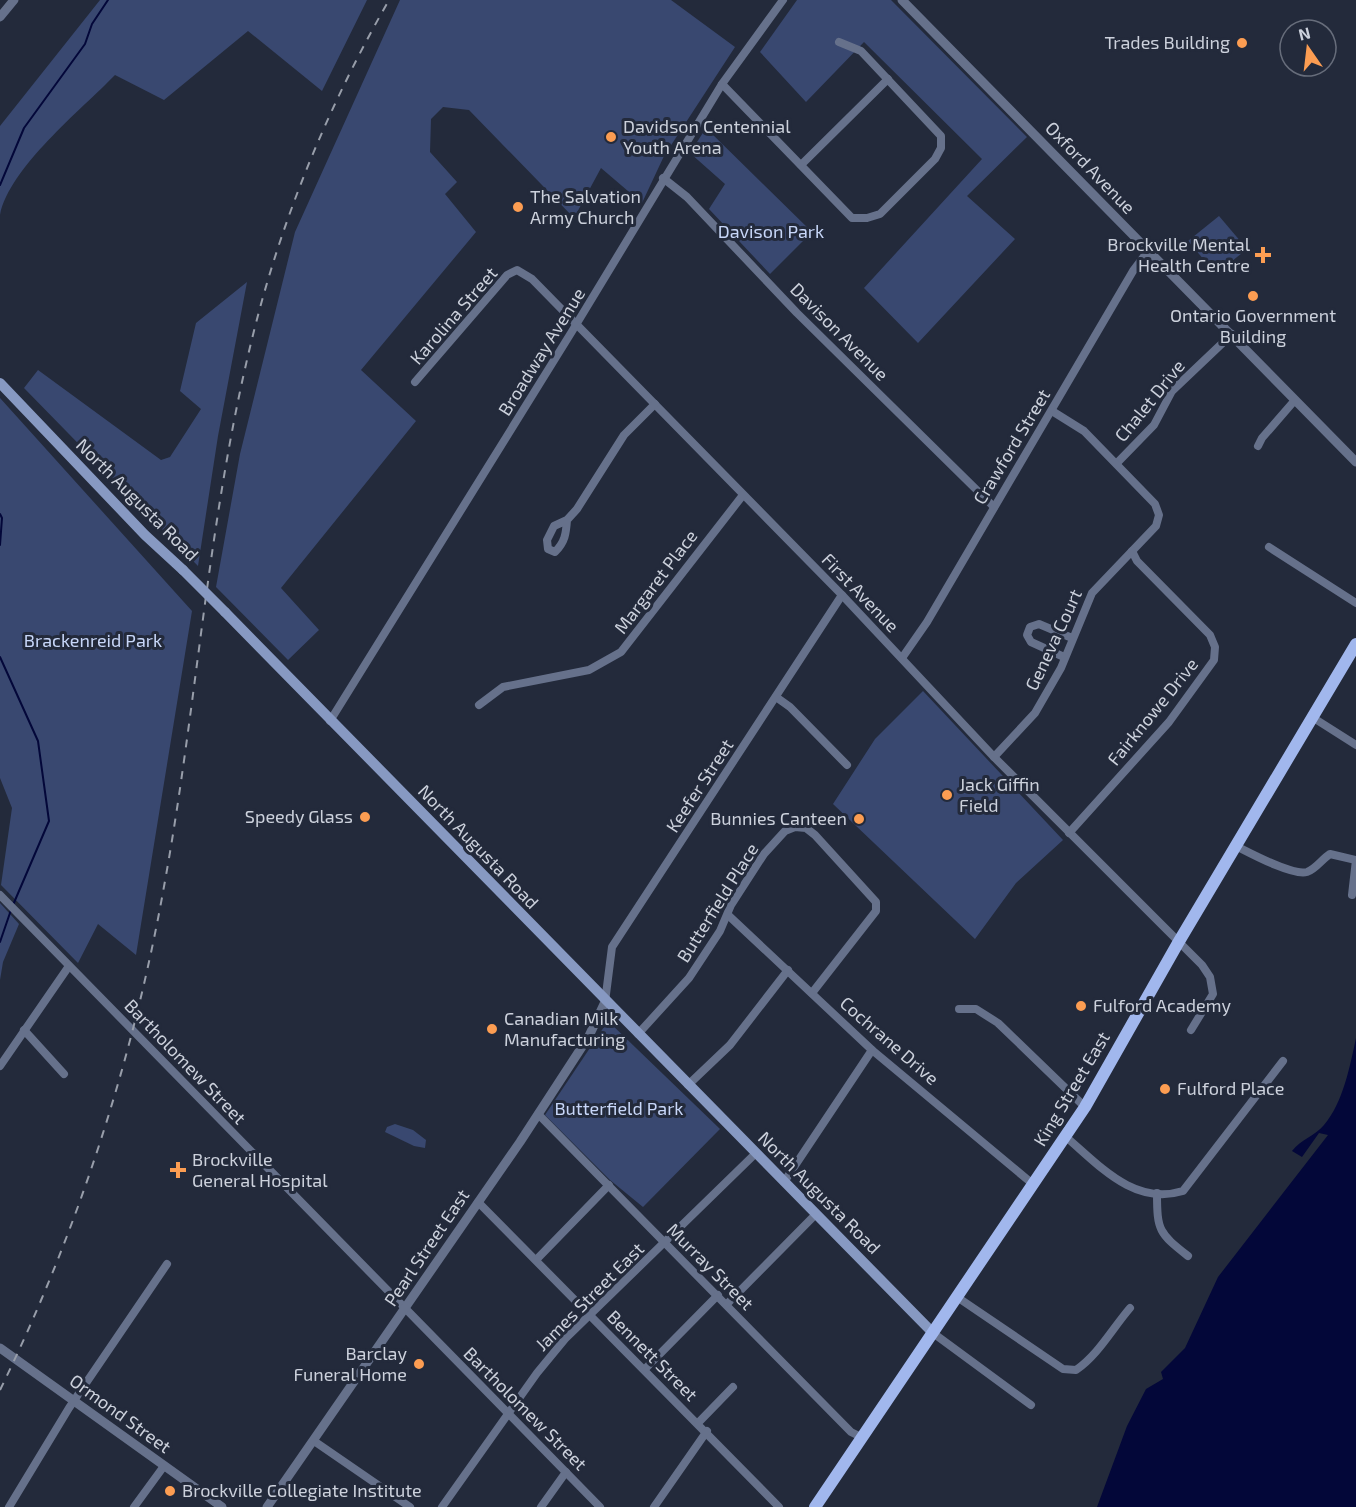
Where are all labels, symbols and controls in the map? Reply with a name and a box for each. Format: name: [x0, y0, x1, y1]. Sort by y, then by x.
north arrow: [1278, 18, 1338, 78]
text: N: [1296, 22, 1312, 44]
place label: Trades Building: [1104, 31, 1230, 53]
marker: Trades Building: [1235, 36, 1249, 50]
place label: Davidson Centennial Youth Arena: [623, 115, 791, 158]
street label: Oxford Avenue: [1041, 117, 1140, 218]
marker: Davidson Centennial Youth Arena: [604, 130, 618, 144]
place label: The Salvation Army Church: [530, 185, 641, 228]
marker: The Salvation Army Church: [511, 200, 525, 214]
park label: Davison Park: [718, 220, 824, 242]
place label: Brockville Mental Health Centre: [1107, 233, 1251, 276]
marker: Brockville Mental Health Centre: [1254, 246, 1272, 264]
street label: Karolina Street: [405, 262, 502, 369]
street label: Davison Avenue: [786, 278, 893, 385]
street label: Broadway Avenue: [493, 284, 589, 419]
marker: Ontario Government Building: [1246, 289, 1260, 303]
place label: Ontario Government Building: [1170, 304, 1336, 347]
street label: Chalet Drive: [1109, 355, 1189, 446]
street label: Crawford Street: [968, 385, 1054, 508]
street label: North Augusta Road: [72, 433, 204, 565]
street label: Margaret Place: [609, 525, 701, 638]
street label: First Avenue: [818, 548, 904, 636]
street label: Geneva Court: [1020, 585, 1086, 694]
park label: Brackenreid Park: [24, 629, 162, 651]
street label: Fairknowe Drive: [1102, 653, 1202, 770]
street label: Keefer Street: [661, 734, 738, 836]
place label: Jack Giffin Field: [959, 773, 1040, 816]
street label: North Augusta Road: [414, 780, 544, 913]
marker: Jack Giffin Field: [940, 788, 954, 802]
place label: Speedy Glass: [245, 805, 353, 827]
place label: Bunnies Canteen: [710, 807, 847, 829]
marker: Speedy Glass: [358, 810, 372, 824]
marker: Bunnies Canteen: [852, 812, 866, 826]
street label: Butterfield Place: [672, 839, 763, 966]
street label: Cochrane Drive: [836, 991, 944, 1089]
street label: Bartholomew Street: [120, 994, 251, 1129]
place label: Fulford Academy: [1093, 994, 1231, 1016]
marker: Fulford Academy: [1074, 999, 1088, 1013]
place label: Canadian Milk Manufacturing: [504, 1007, 625, 1050]
marker: Canadian Milk Manufacturing: [485, 1022, 499, 1036]
street label: King Street East: [1028, 1027, 1114, 1150]
place label: Fulford Place: [1177, 1077, 1284, 1099]
marker: Fulford Place: [1158, 1082, 1172, 1096]
park label: Butterfield Park: [554, 1097, 684, 1119]
street label: North Augusta Road: [754, 1126, 886, 1258]
place label: Brockville General Hospital: [192, 1148, 328, 1191]
marker: Brockville General Hospital: [169, 1161, 187, 1179]
street label: Pearl Street East: [379, 1185, 473, 1310]
street label: Murray Street: [663, 1218, 759, 1314]
street label: James Street East: [530, 1237, 648, 1355]
street label: Bennett Street: [603, 1305, 703, 1405]
place label: Barclay Funeral Home: [294, 1342, 407, 1385]
street label: Bartholomew Street: [459, 1342, 592, 1475]
marker: Barclay Funeral Home: [412, 1357, 426, 1371]
street label: Ormond Street: [66, 1369, 176, 1457]
place label: Brockville Collegiate Institute: [182, 1479, 422, 1501]
marker: Brockville Collegiate Institute: [163, 1484, 177, 1498]

